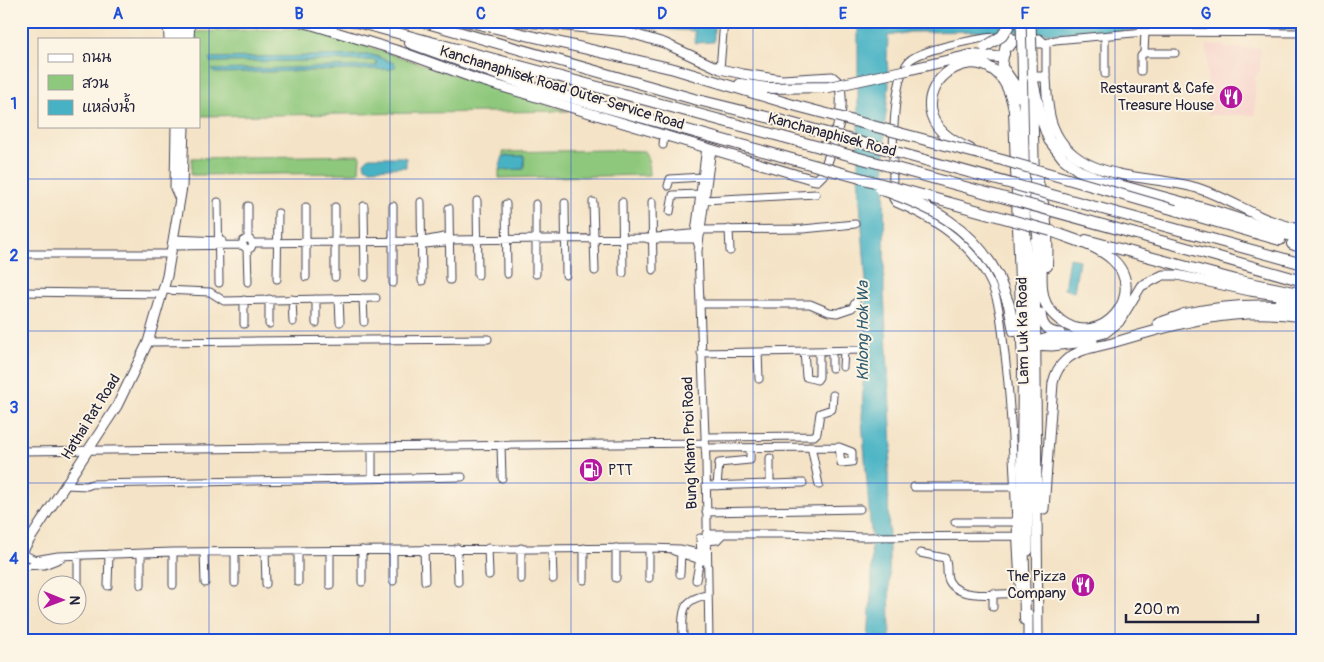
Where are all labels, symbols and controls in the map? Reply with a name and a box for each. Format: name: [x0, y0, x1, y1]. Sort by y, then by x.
text: A: [113, 4, 124, 24]
text: B: [294, 4, 304, 24]
text: C: [476, 4, 486, 24]
text: D: [657, 4, 667, 24]
text: E: [839, 4, 848, 24]
text: F: [1020, 4, 1030, 24]
text: G: [1201, 4, 1212, 24]
legend: [38, 38, 200, 128]
street label: Kanchanaphisek Road Outer Service Road: [437, 42, 687, 134]
text: ถนน: [82, 48, 111, 67]
text: สวน: [82, 74, 109, 93]
place label: Restaurant & Cafe Treasure House: [1100, 79, 1215, 115]
restaurant icon: Restaurant & Cafe Treasure House: [1218, 84, 1244, 110]
text: แหล่งน้ำ: [82, 93, 136, 117]
text: 1: [11, 94, 17, 114]
street label: Kanchanaphisek Road: [766, 109, 898, 161]
text: 2: [10, 246, 19, 266]
street label: Lam Luk Ka Road: [1013, 277, 1033, 385]
water label: Khlong Hok Wa: [853, 279, 873, 381]
street label: Hathai Rat Road: [57, 371, 125, 463]
street label: Bung Kham Proi Road: [678, 376, 702, 510]
text: 3: [10, 398, 19, 418]
fuel station icon: PTT: [578, 457, 604, 483]
place label: PTT: [608, 461, 633, 480]
text: 4: [9, 549, 19, 569]
place label: The Pizza Company: [1006, 567, 1067, 603]
restaurant icon: The Pizza Company: [1070, 572, 1096, 598]
north arrow: [38, 574, 88, 624]
scale bar: [1126, 592, 1259, 624]
text: N: [66, 595, 83, 605]
text: 200 m: [1134, 600, 1179, 619]

